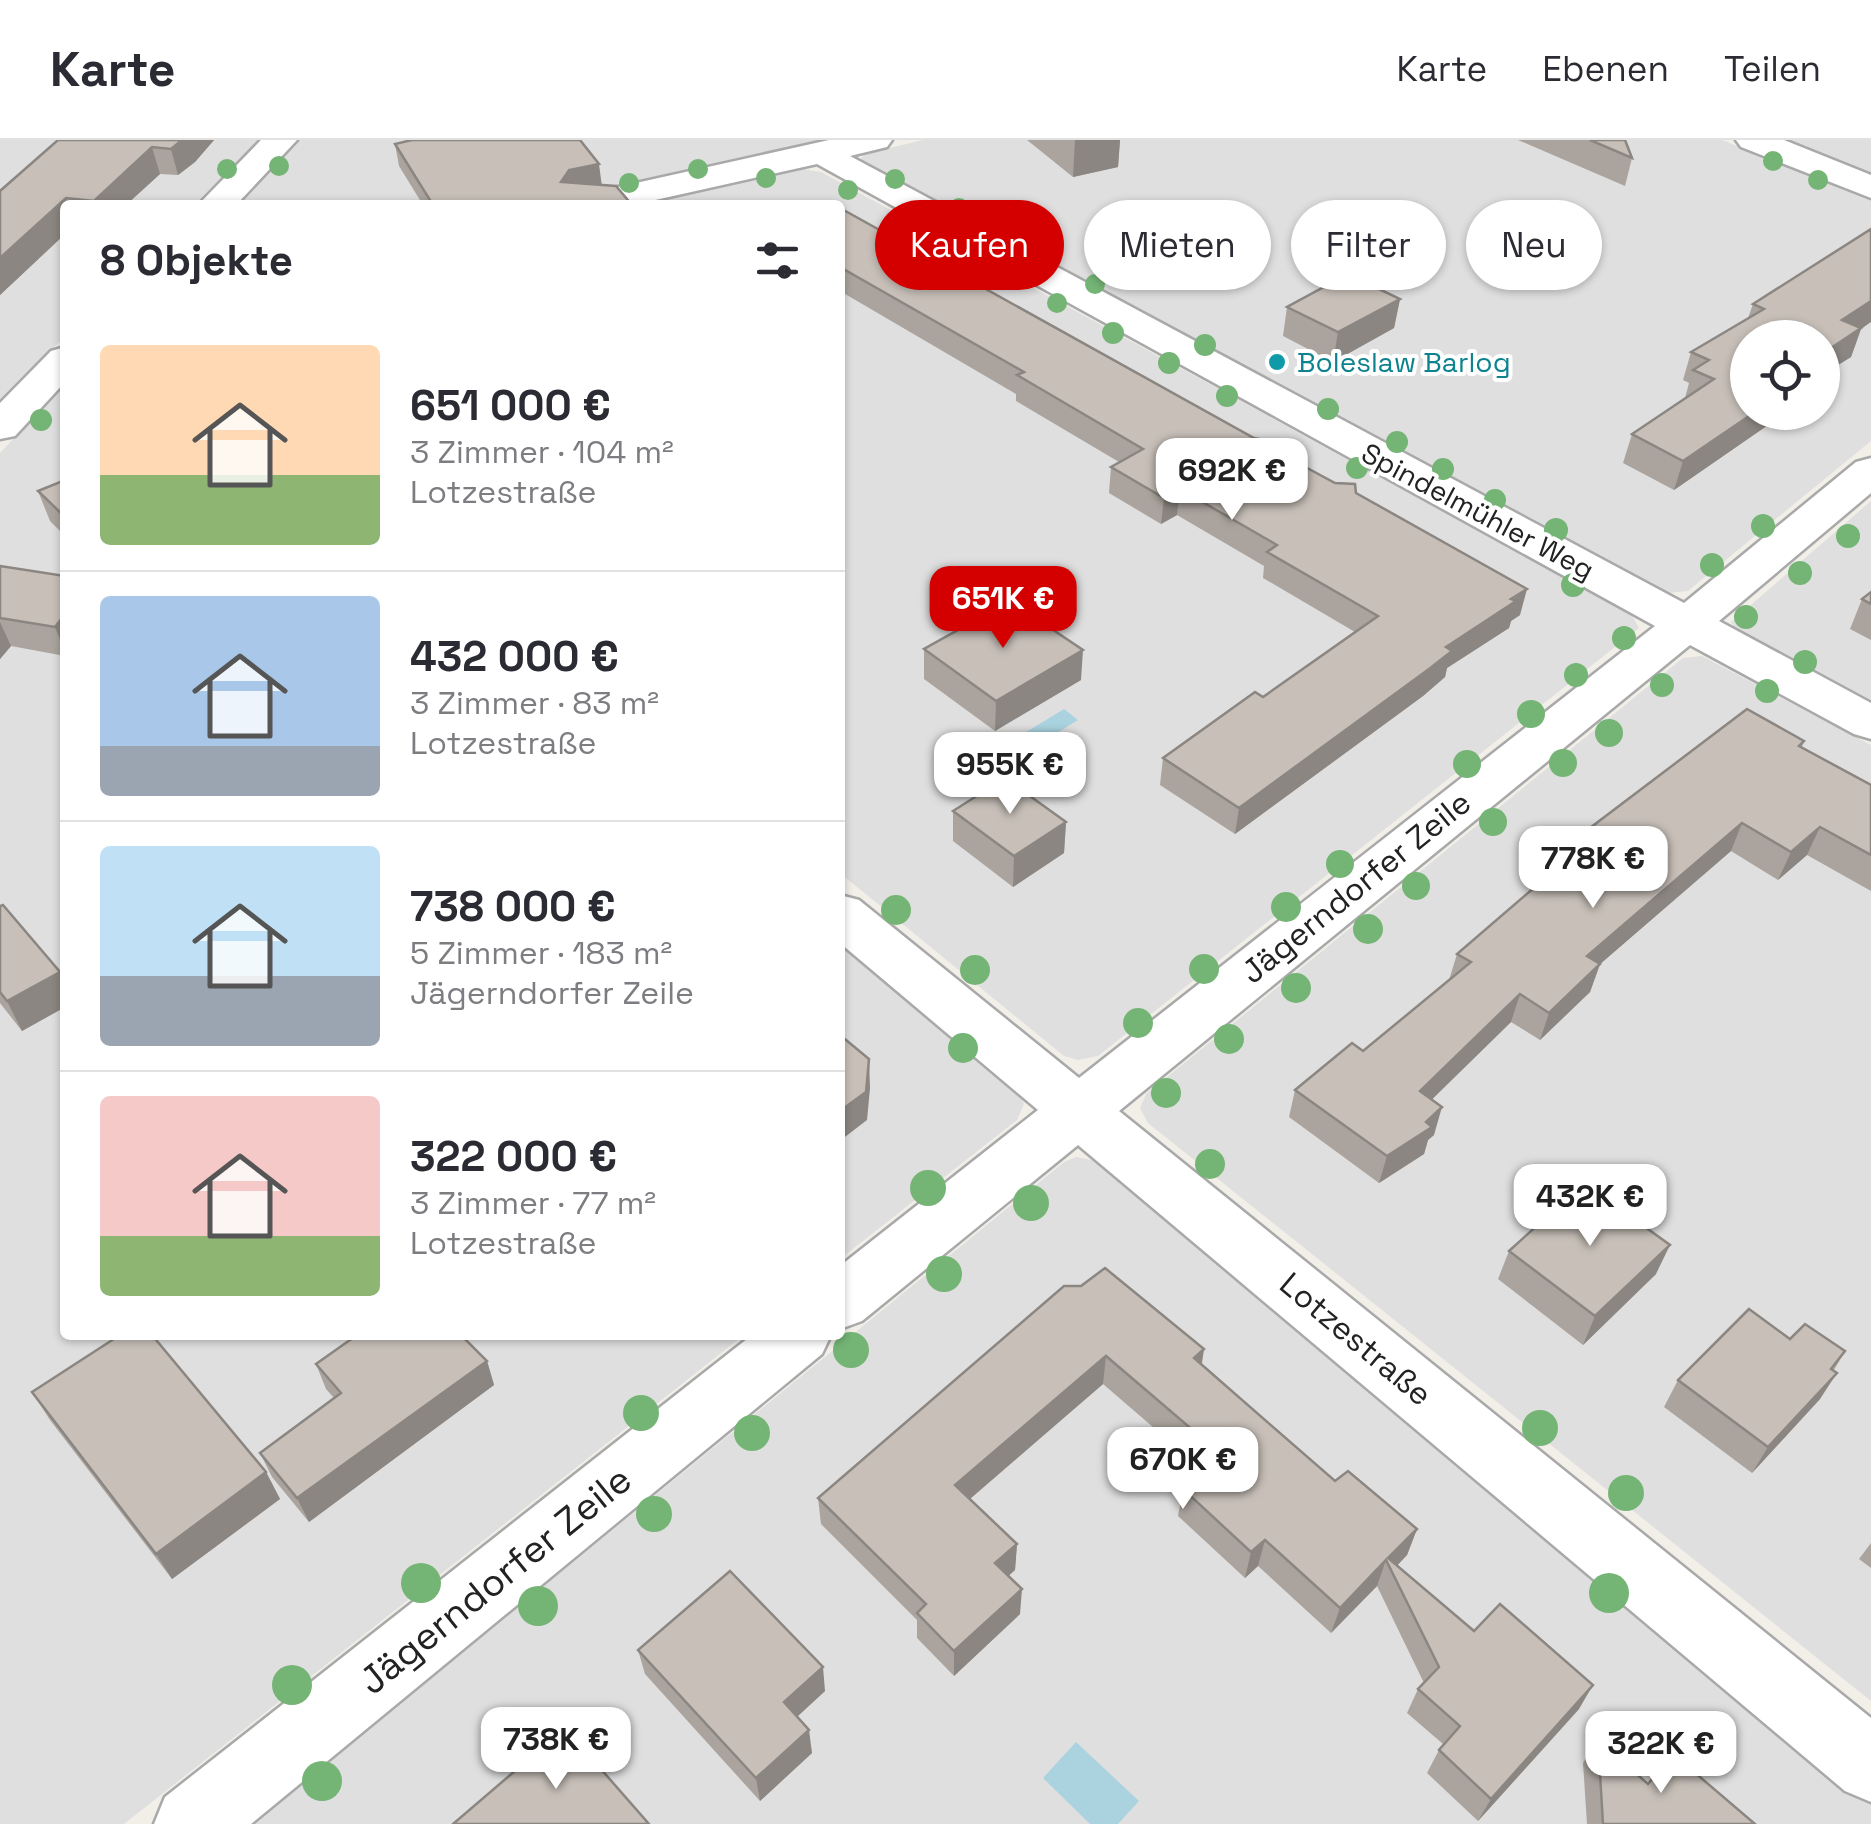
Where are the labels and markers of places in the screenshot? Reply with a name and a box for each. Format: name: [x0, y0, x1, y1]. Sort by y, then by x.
place label: Boleslaw Barlog: [1297, 344, 1511, 380]
marker: Boleslaw Barlog: [1266, 351, 1288, 373]
pin: 692K €: [1151, 438, 1313, 523]
pin: 651K €: [922, 566, 1084, 651]
pin: 955K €: [929, 732, 1091, 817]
pin: 778K €: [1512, 826, 1674, 911]
pin: 432K €: [1509, 1164, 1671, 1249]
pin: 670K €: [1102, 1427, 1264, 1512]
pin: 738K €: [475, 1707, 637, 1792]
pin: 322K €: [1580, 1711, 1742, 1796]

